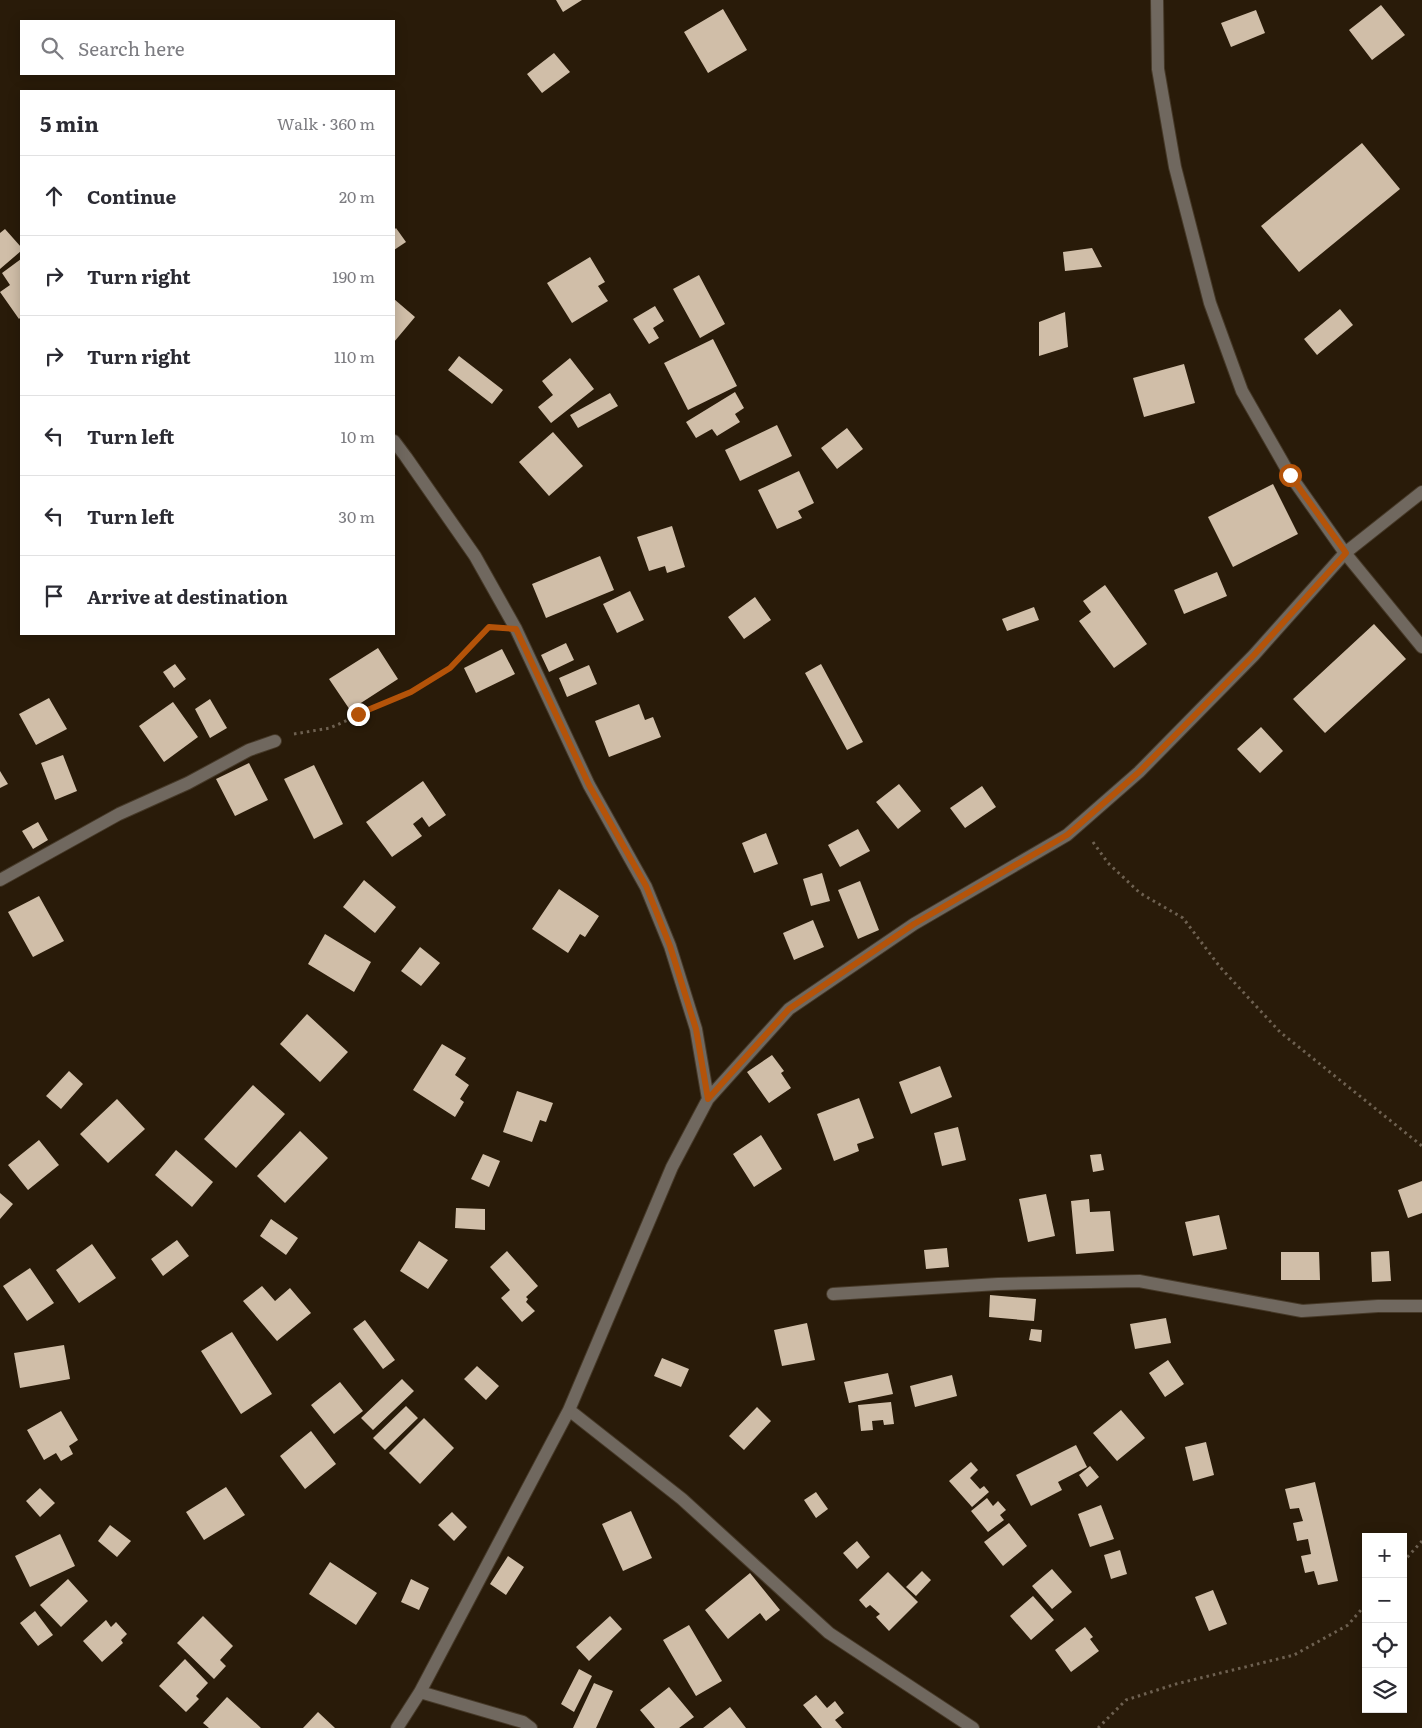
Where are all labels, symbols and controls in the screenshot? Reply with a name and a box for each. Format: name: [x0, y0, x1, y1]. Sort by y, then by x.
search box: [20, 20, 395, 75]
icon: search: [38, 34, 66, 62]
text: Search here: [78, 34, 185, 62]
text: 5 min: [40, 107, 99, 138]
text: Walk · 360 m: [277, 111, 375, 135]
icon: ahead: [40, 182, 68, 210]
text: Continue: [87, 182, 176, 210]
text: 20 m: [339, 184, 375, 208]
icon: right: [40, 262, 68, 290]
text: Turn right: [87, 262, 191, 290]
text: 190 m: [332, 264, 375, 288]
icon: right: [40, 342, 68, 370]
text: Turn right: [87, 342, 191, 370]
text: 110 m: [334, 344, 375, 368]
icon: left: [40, 422, 68, 450]
text: Turn left: [87, 422, 174, 450]
text: 10 m: [341, 424, 375, 448]
route start: [1279, 464, 1302, 487]
icon: left: [40, 502, 68, 530]
text: Turn left: [87, 502, 174, 530]
text: 30 m: [338, 504, 375, 528]
icon: arrive: [40, 582, 68, 610]
text: Arrive at destination: [87, 582, 288, 610]
route end: [347, 703, 370, 726]
map controls: [1362, 1533, 1407, 1713]
button: +: [1362, 1533, 1407, 1578]
button: −: [1362, 1578, 1407, 1623]
button: locate: [1362, 1623, 1407, 1668]
button: layers: [1362, 1668, 1407, 1713]

